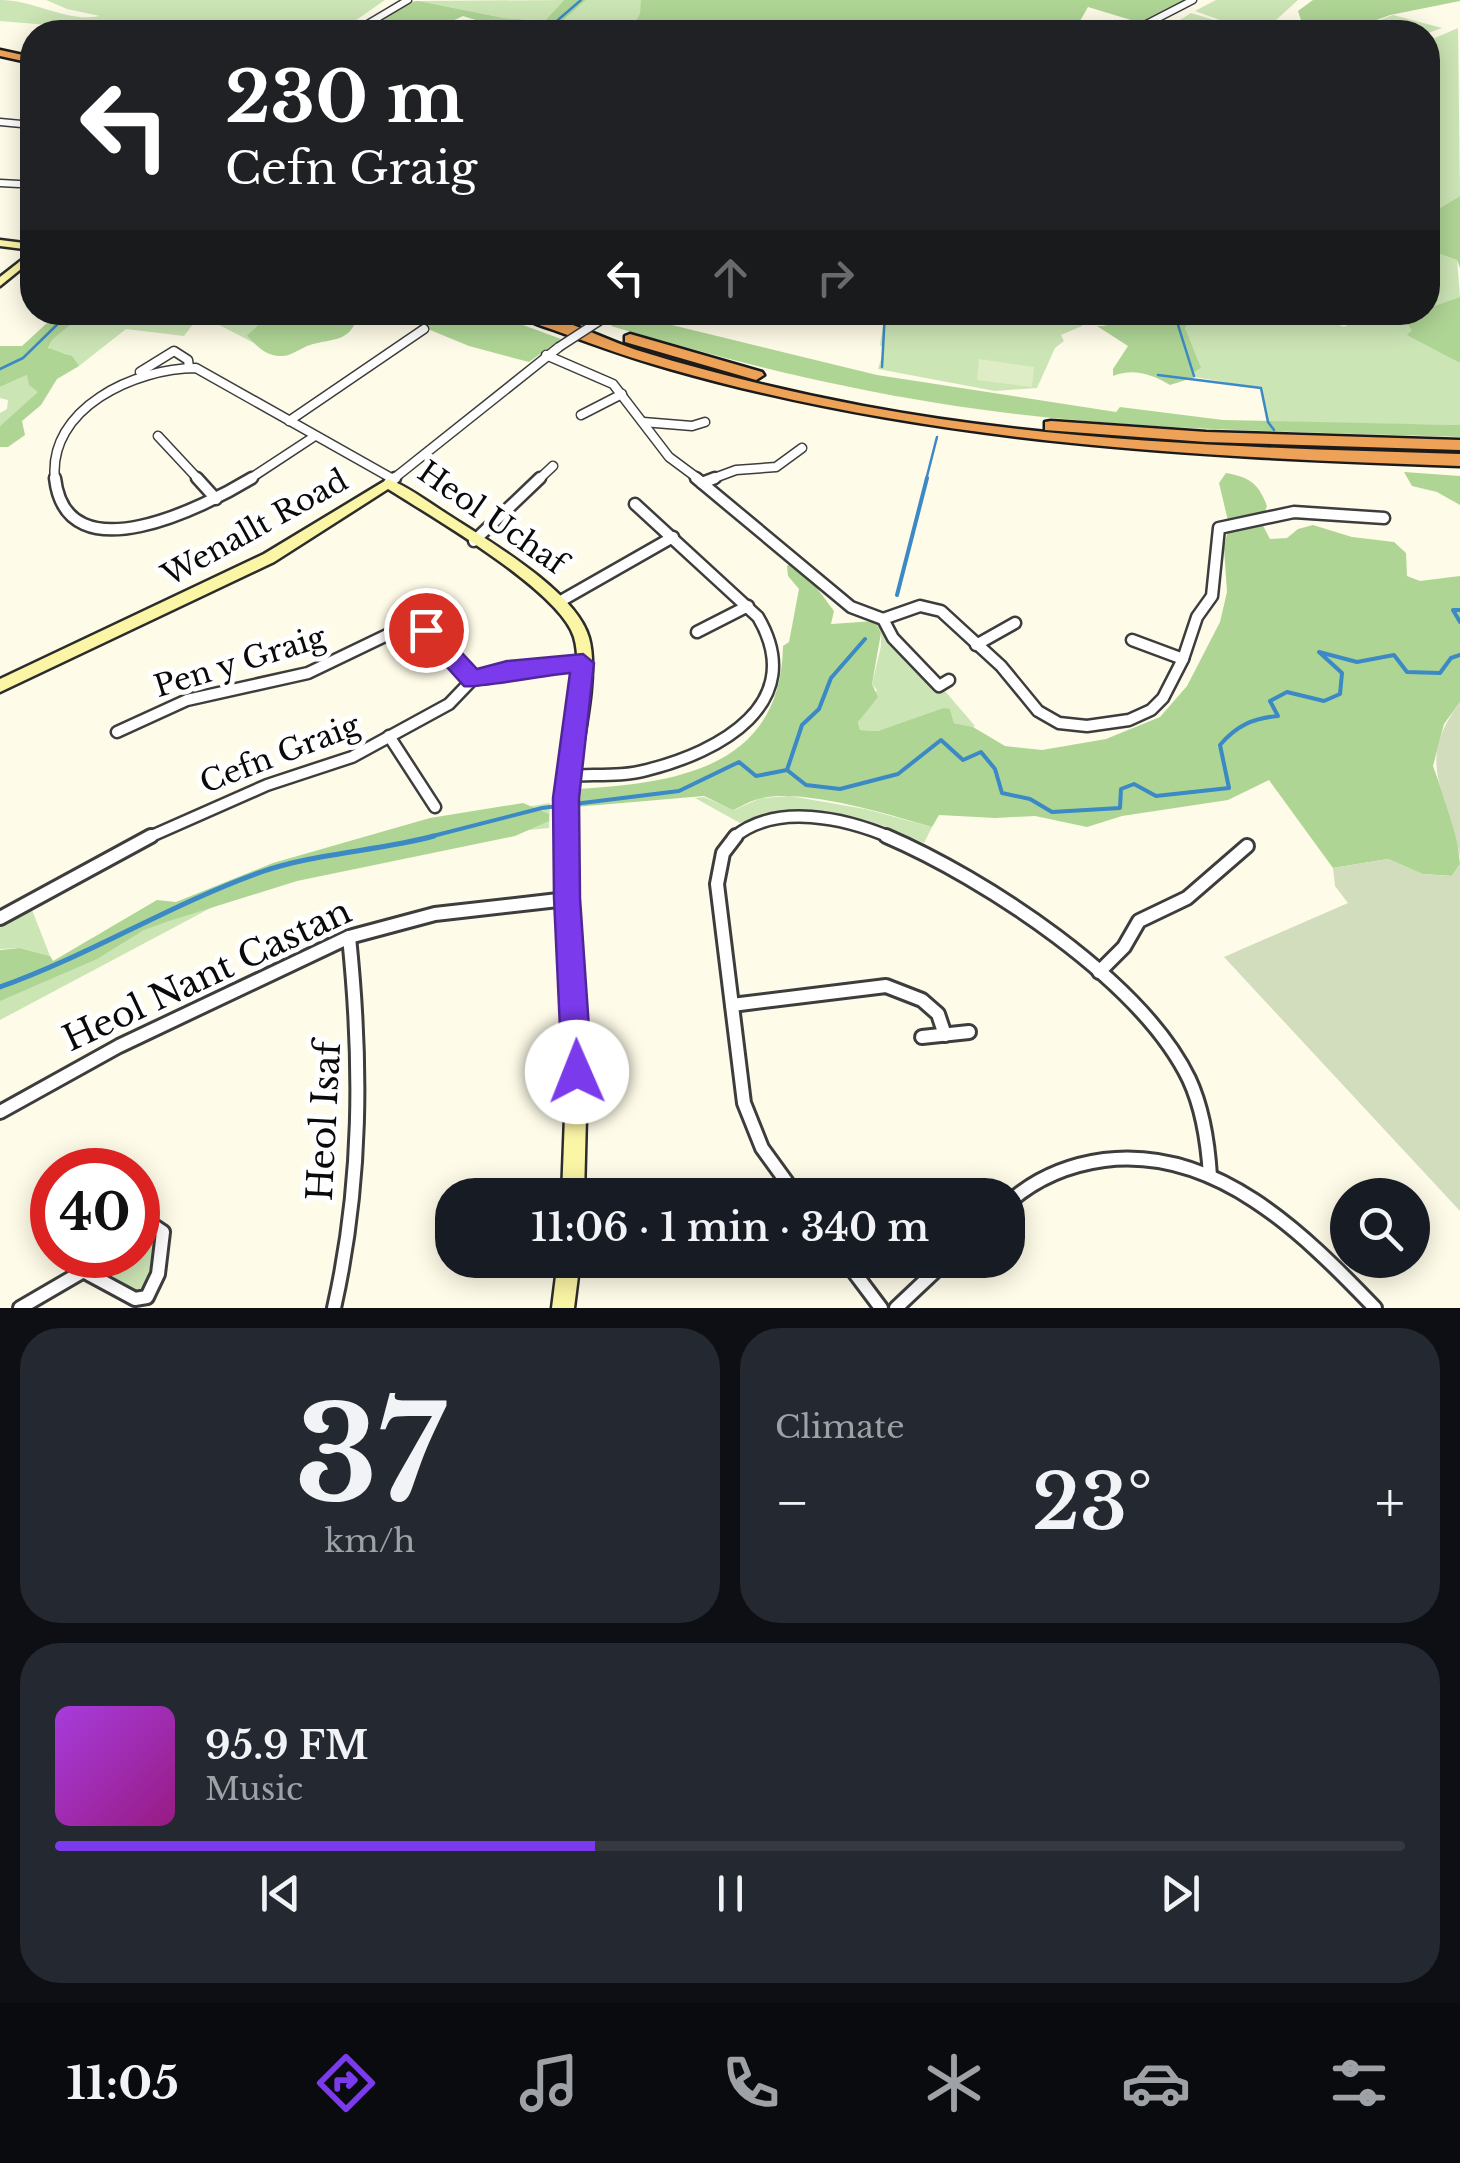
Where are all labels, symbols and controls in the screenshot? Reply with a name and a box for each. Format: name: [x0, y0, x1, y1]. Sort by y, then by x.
text: 230 m: [225, 54, 464, 141]
icon: left: [60, 60, 190, 190]
text: Cefn Graig: [225, 140, 477, 196]
icon: left: [598, 250, 653, 305]
icon: ahead: [703, 250, 758, 305]
icon: right: [808, 250, 863, 305]
street label: Heol Uchaf: [411, 453, 577, 584]
street label: Wenallt Road: [155, 461, 354, 594]
pin: [384, 588, 469, 673]
icon: arrive: [399, 603, 454, 658]
street label: Pen y Graig: [150, 618, 331, 705]
street label: Cefn Graig: [195, 706, 366, 801]
street label: Heol Nant Castan: [56, 889, 358, 1060]
position arrow: [525, 1020, 629, 1124]
street label: Heol Isaf: [298, 1036, 349, 1202]
speed limit sign: 40: [30, 1148, 160, 1278]
map controls: [1330, 1178, 1430, 1278]
button: search: [1330, 1178, 1430, 1278]
text: 11:06 · 1 min · 340 m: [531, 1204, 929, 1251]
text: 37: [295, 1375, 445, 1536]
text: Climate: [775, 1407, 904, 1447]
text: 23°: [1032, 1456, 1153, 1549]
text: −: [775, 1469, 810, 1537]
text: +: [1375, 1469, 1405, 1537]
text: km/h: [325, 1521, 415, 1561]
text: 95.9 FM: [205, 1722, 369, 1769]
text: Music: [205, 1769, 303, 1809]
icon: previous: [253, 1866, 308, 1921]
icon: pause: [703, 1866, 758, 1921]
icon: next: [1153, 1866, 1208, 1921]
icon: directions: [311, 2048, 381, 2118]
icon: music: [514, 2048, 584, 2118]
icon: phone: [716, 2048, 786, 2118]
icon: climate: [919, 2048, 989, 2118]
icon: car: [1121, 2048, 1191, 2118]
icon: filters: [1324, 2048, 1394, 2118]
text: 11:05: [66, 2055, 179, 2111]

